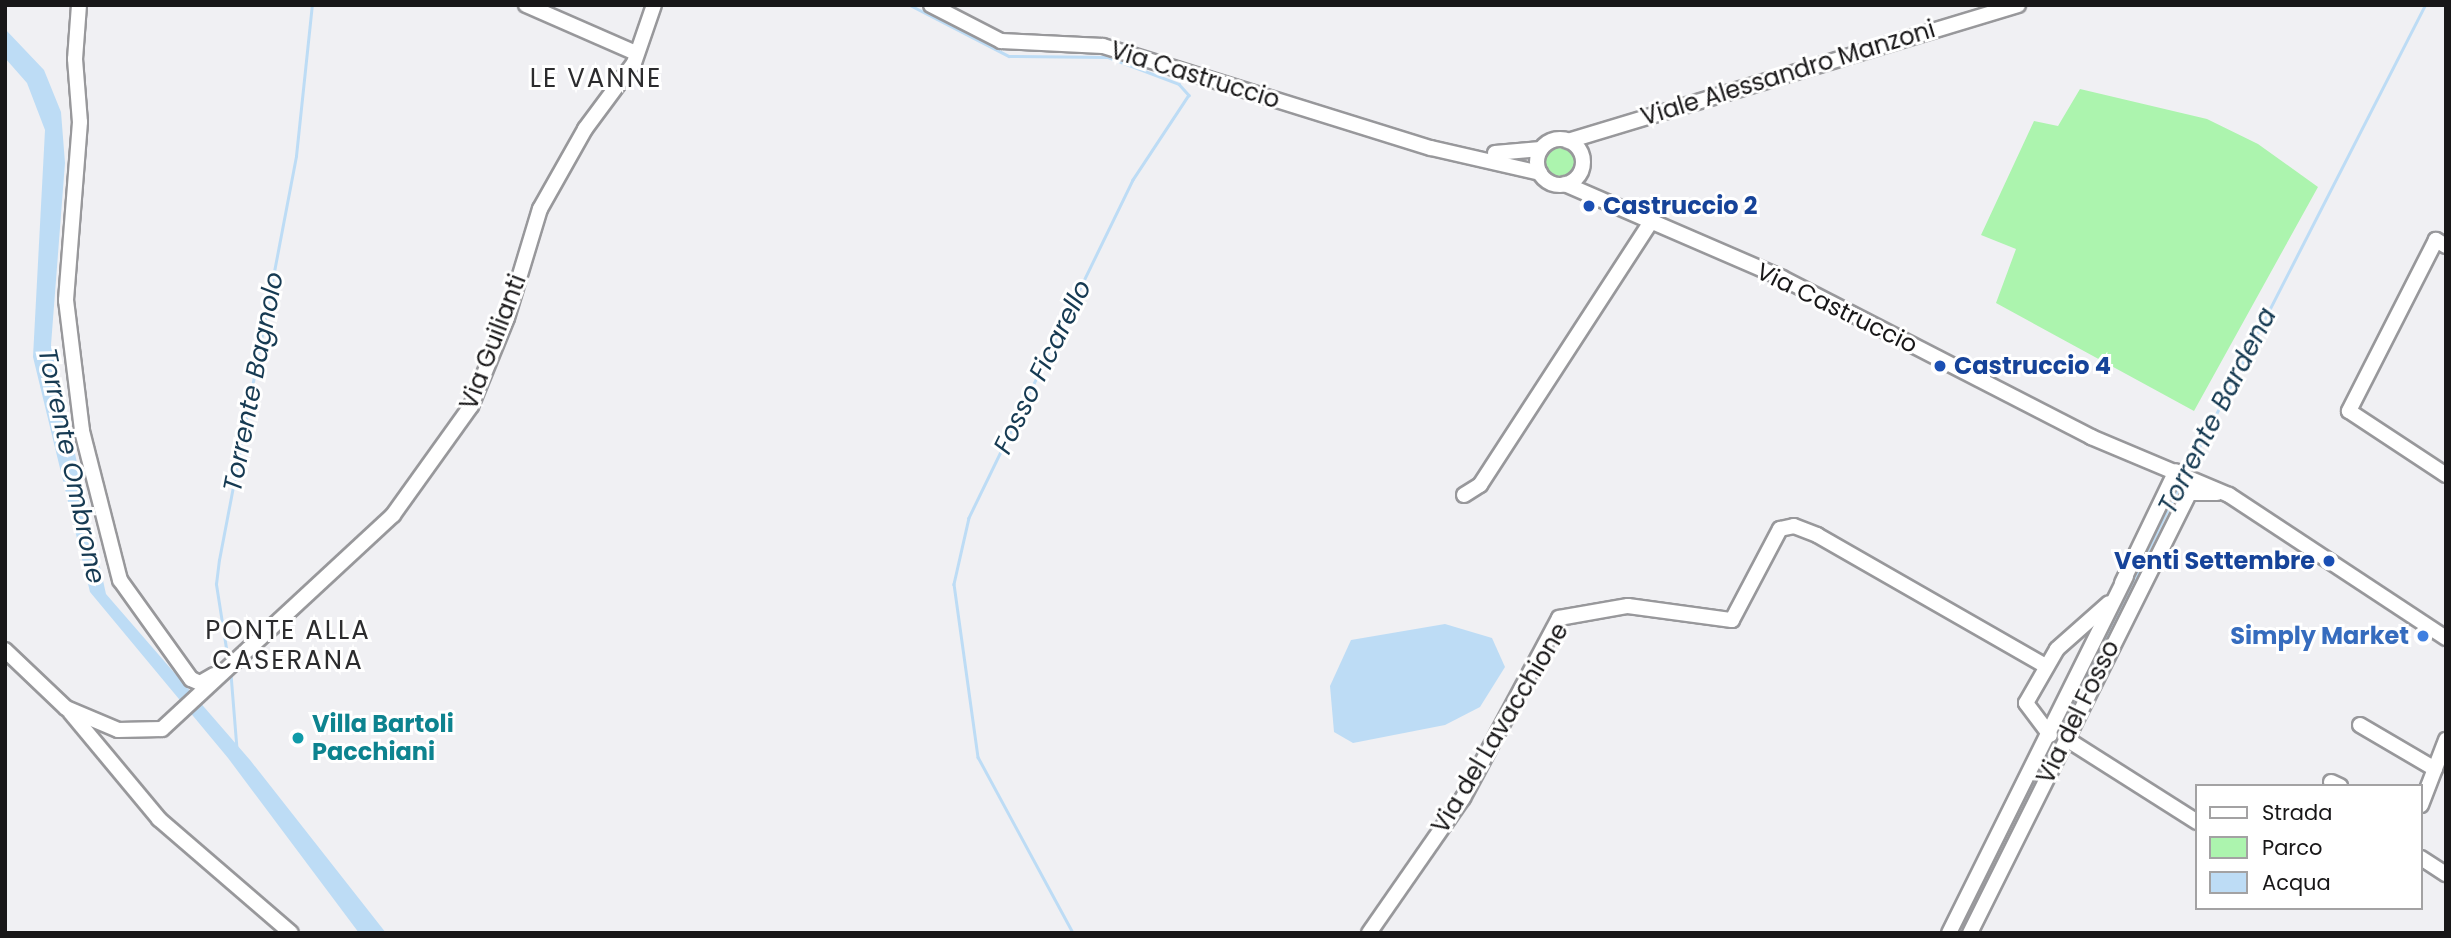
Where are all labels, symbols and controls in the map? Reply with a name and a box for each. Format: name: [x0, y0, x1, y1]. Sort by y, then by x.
street label: Viale Alessandro Manzoni: [1638, 15, 1938, 131]
street label: Via Castruccio: [1107, 36, 1283, 114]
district label: LE VANNE: [531, 63, 661, 95]
place label: Castruccio 2: [1603, 192, 1757, 220]
marker: Castruccio 2: [1581, 198, 1597, 214]
street label: Via Castruccio: [1752, 257, 1922, 359]
water label: Torrente Bagnolo: [217, 269, 291, 495]
street label: Via Guilianti: [454, 270, 532, 414]
water label: Fosso Ficarello: [987, 275, 1099, 459]
water label: Torrente Bardena: [2153, 303, 2283, 519]
water label: Torrente Ombrone: [31, 345, 111, 587]
place label: Castruccio 4: [1954, 352, 2111, 380]
marker: Castruccio 4: [1932, 358, 1948, 374]
place label: Venti Settembre: [2114, 547, 2315, 575]
marker: Venti Settembre: [2321, 553, 2337, 569]
district label: PONTE ALLA CASERANA: [206, 615, 370, 676]
street label: Via del Lavacchione: [1426, 618, 1574, 838]
place label: Simply Market: [2230, 622, 2409, 650]
marker: Simply Market: [2415, 628, 2431, 644]
street label: Via del Fosso: [2031, 636, 2125, 788]
place label: Villa Bartoli Pacchiani: [312, 710, 454, 766]
marker: Villa Bartoli Pacchiani: [290, 730, 306, 746]
legend: [2196, 784, 2423, 910]
text: Strada: [2262, 798, 2332, 827]
text: Parco: [2262, 833, 2322, 862]
text: Acqua: [2262, 868, 2331, 897]

